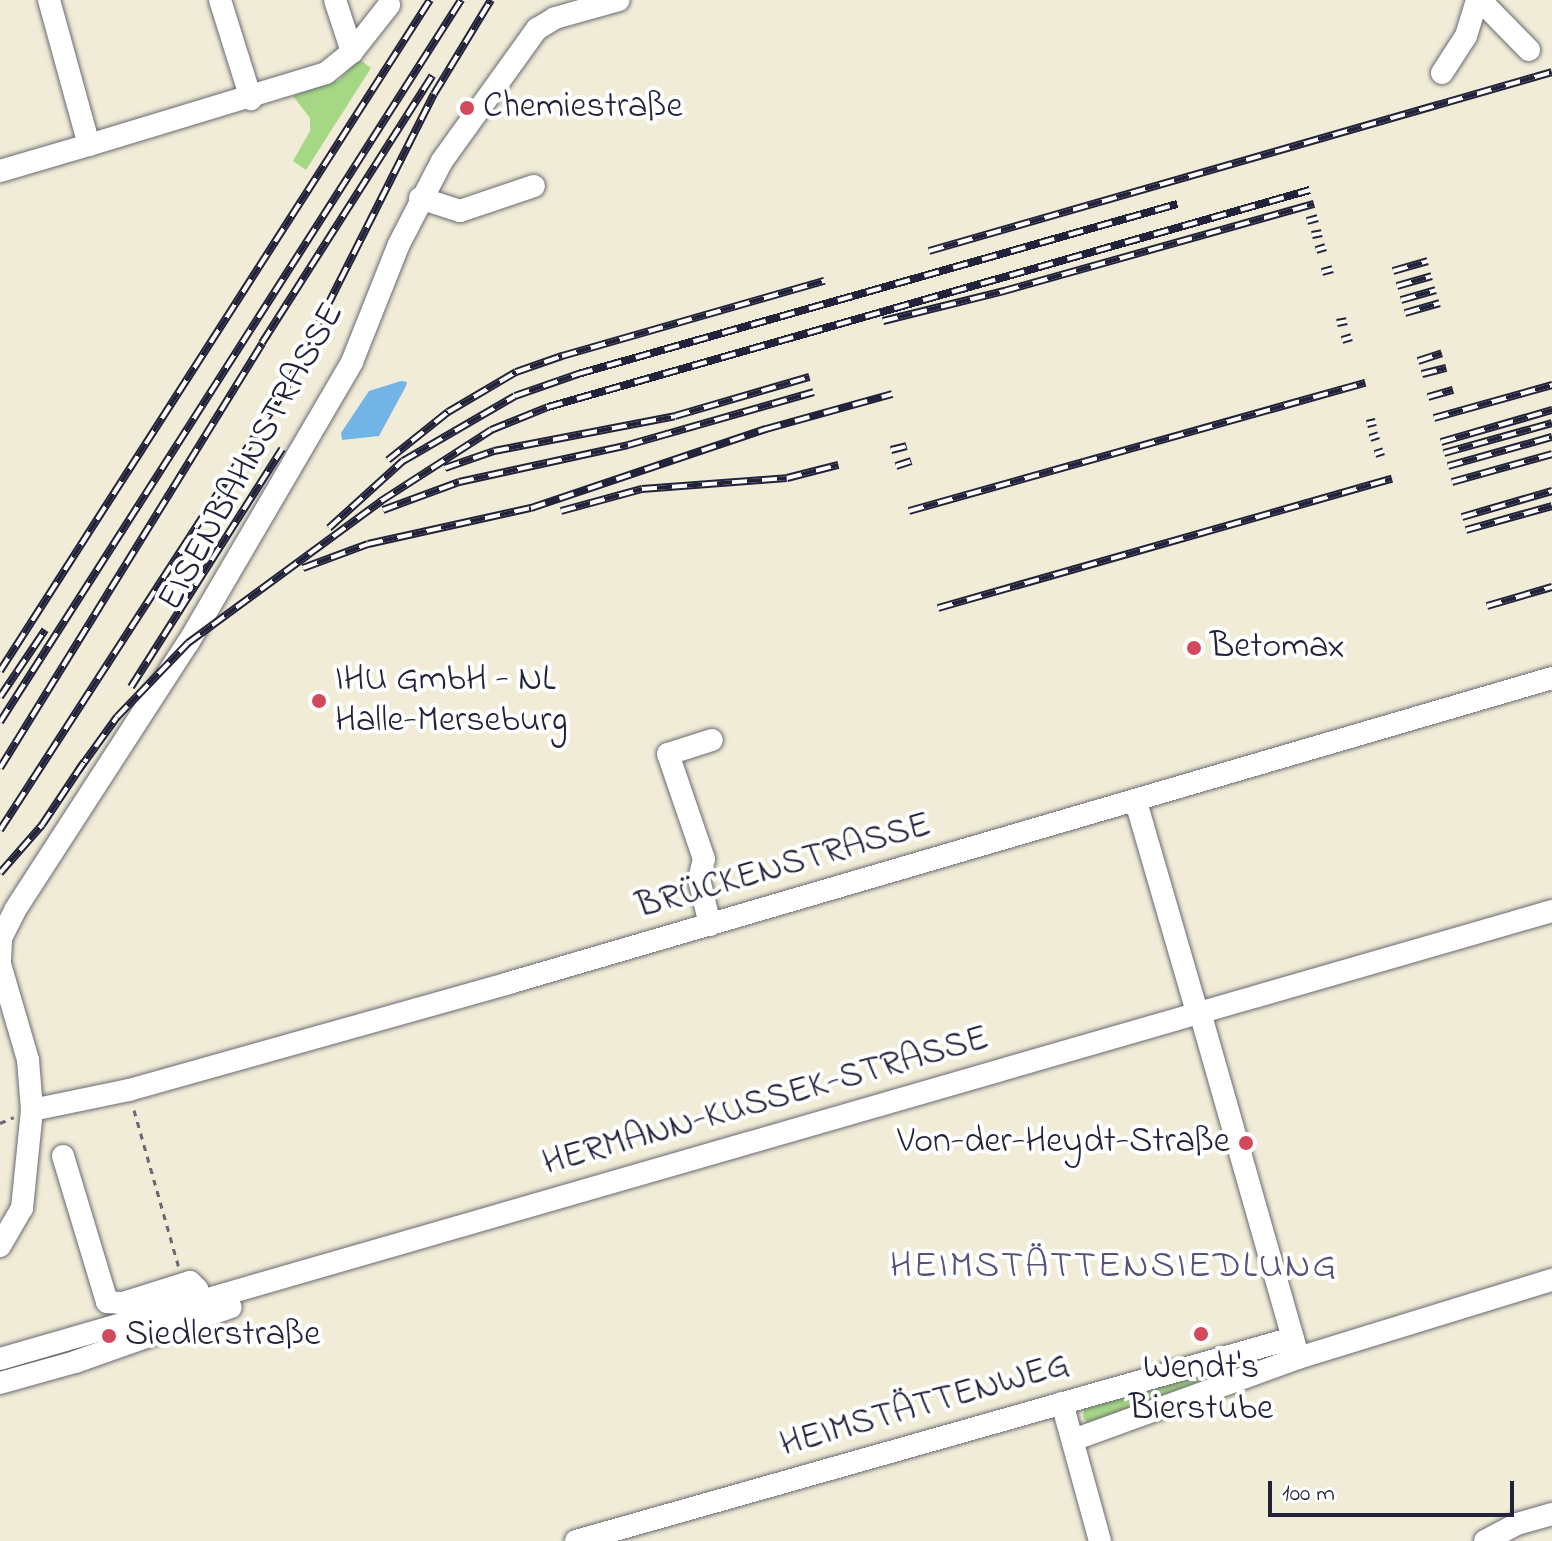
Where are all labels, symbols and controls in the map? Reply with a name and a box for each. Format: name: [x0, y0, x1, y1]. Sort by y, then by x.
place label: Chemiestraße: [483, 86, 683, 130]
marker: Chemiestraße: [458, 99, 476, 117]
street label: EISENBAHNSTRASSE: [149, 296, 355, 618]
place label: Betomax: [1210, 626, 1345, 670]
marker: Betomax: [1185, 639, 1203, 657]
place label: IHU GmbH - NL Halle-Merseburg: [335, 658, 568, 743]
marker: IHU GmbH - NL Halle-Merseburg: [310, 692, 328, 710]
street label: BRÜCKENSTRASSE: [632, 804, 936, 930]
street label: HERMANN-KUSSEK-STRASSE: [538, 1018, 994, 1186]
place label: Von-der-Heydt-Straße: [897, 1121, 1230, 1165]
marker: Von-der-Heydt-Straße: [1237, 1134, 1255, 1152]
district label: HEIMSTÄTTENSIEDLUNG: [890, 1245, 1338, 1291]
place label: Siedlerstraße: [125, 1314, 320, 1358]
marker: Wendt's Bierstube: [1192, 1325, 1210, 1343]
marker: Siedlerstraße: [100, 1327, 118, 1345]
street label: HEIMSTÄTTENWEG: [776, 1344, 1074, 1468]
place label: Wendt's Bierstube: [1129, 1346, 1273, 1431]
scale bar: [1272, 1465, 1518, 1515]
text: 100 m: [1282, 1477, 1335, 1512]

